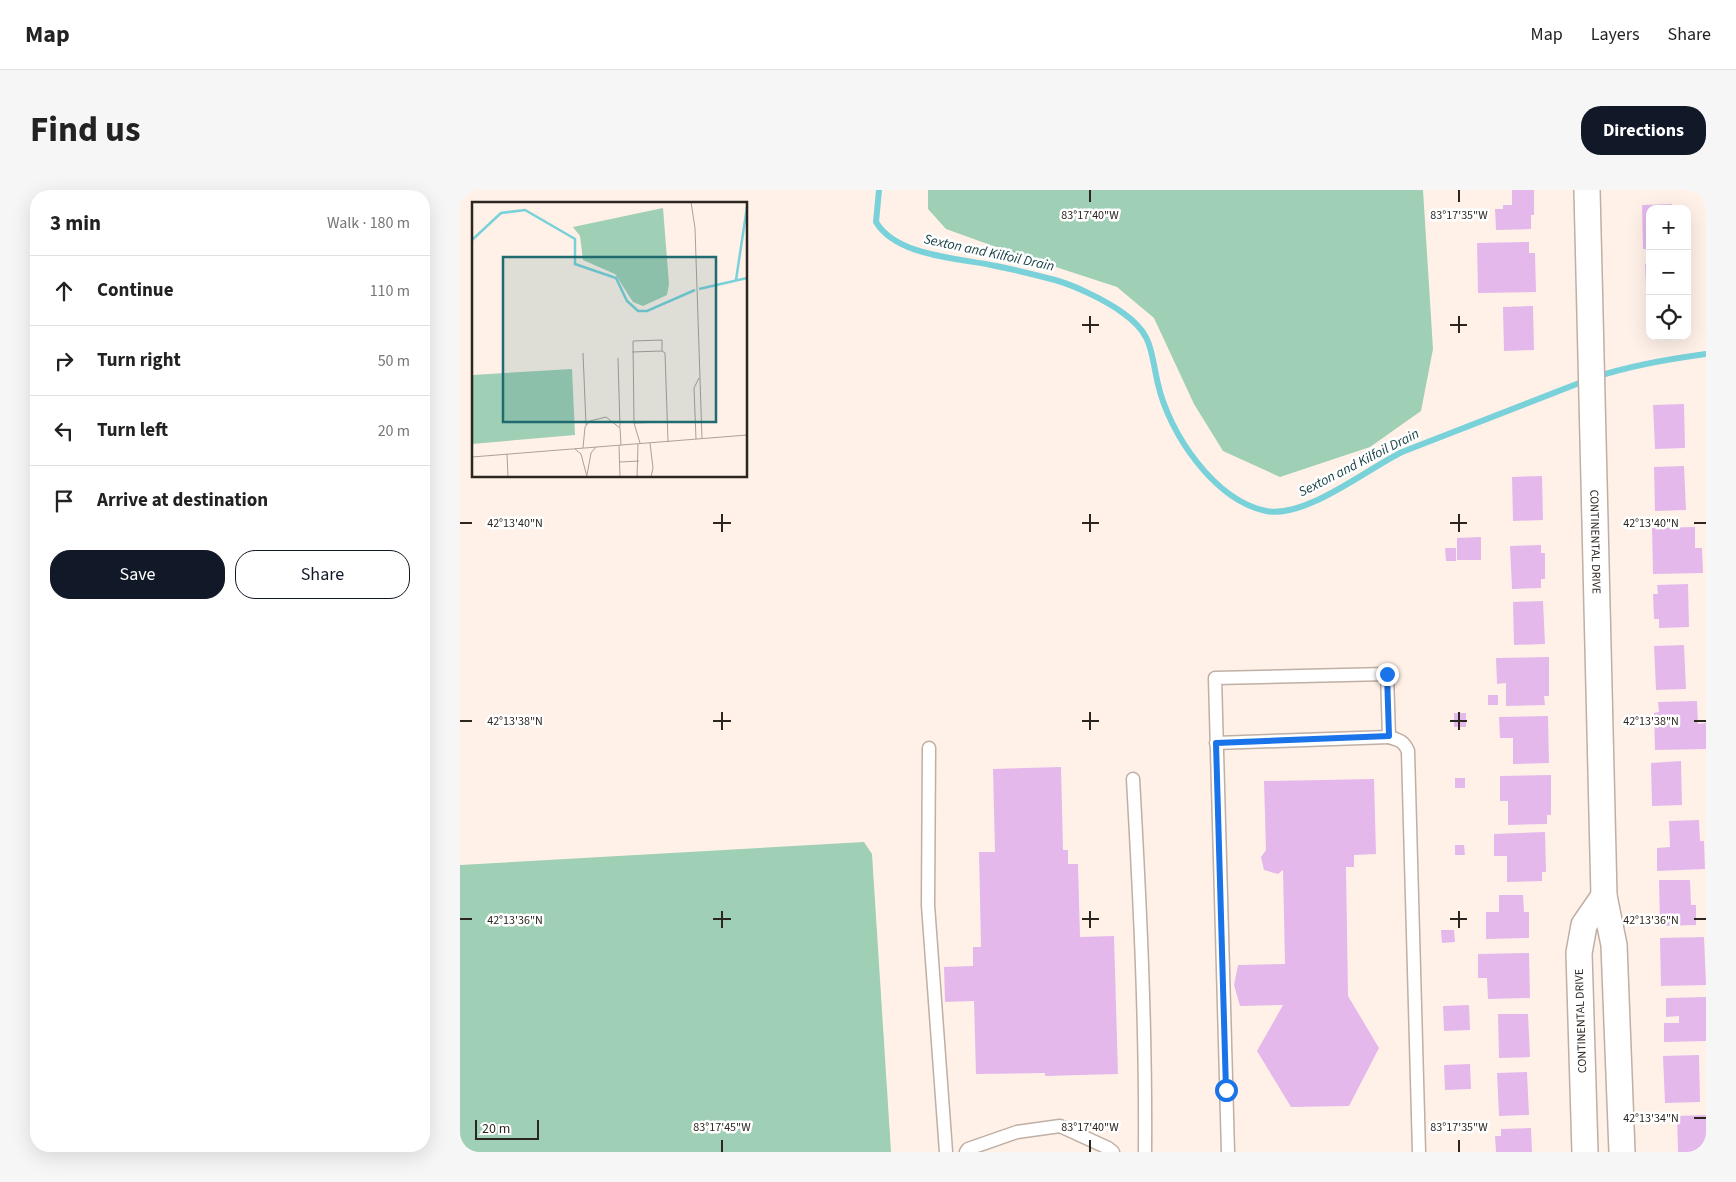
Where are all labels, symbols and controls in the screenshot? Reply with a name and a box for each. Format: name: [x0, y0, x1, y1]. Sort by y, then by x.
text: Map: [25, 17, 70, 52]
text: Map: [1531, 22, 1563, 47]
text: Layers: [1591, 22, 1640, 47]
text: Share: [1668, 22, 1711, 47]
text: Find us: [30, 105, 140, 155]
button: Directions: [1581, 106, 1706, 155]
inset map: [472, 202, 748, 478]
map controls: [1646, 205, 1691, 340]
button: +: [1646, 205, 1691, 250]
text: 83°17'40"W: [1061, 207, 1119, 224]
text: 83°17'35"W: [1430, 207, 1488, 224]
text: 3 min: [50, 208, 101, 238]
text: Walk · 180 m: [327, 212, 410, 234]
water label: Sexton and Kilfoil Drain: [922, 229, 1056, 277]
button: −: [1646, 250, 1691, 295]
icon: ahead: [50, 277, 78, 305]
text: Continue: [97, 277, 174, 304]
text: 110 m: [370, 280, 410, 302]
button: locate: [1646, 295, 1691, 340]
icon: right: [50, 347, 78, 375]
text: Turn right: [97, 347, 181, 374]
text: 50 m: [378, 350, 410, 372]
icon: left: [50, 417, 78, 445]
text: Turn left: [97, 417, 168, 444]
text: 20 m: [378, 420, 410, 442]
water label: Sexton and Kilfoil Drain: [1295, 424, 1423, 502]
icon: arrive: [50, 487, 78, 515]
text: Arrive at destination: [97, 487, 268, 514]
street label: CONTINENTAL DRIVE: [1586, 490, 1605, 594]
text: 42°13'40"N: [487, 515, 543, 532]
text: 42°13'40"N: [1623, 515, 1679, 532]
button: Save: [50, 550, 225, 599]
button: Share: [235, 550, 410, 599]
route end: [1376, 663, 1399, 686]
text: 42°13'38"N: [487, 713, 543, 730]
text: 42°13'38"N: [1623, 713, 1679, 730]
text: 42°13'36"N: [487, 912, 543, 929]
text: 42°13'36"N: [1623, 912, 1679, 929]
street label: CONTINENTAL DRIVE: [1571, 969, 1591, 1073]
route start: [1215, 1079, 1238, 1102]
text: 42°13'34"N: [1623, 1110, 1679, 1127]
scale bar: [475, 1117, 539, 1140]
text: 20 m: [482, 1119, 510, 1139]
text: 83°17'45"W: [693, 1119, 751, 1136]
text: 83°17'40"W: [1061, 1119, 1119, 1136]
text: 83°17'35"W: [1430, 1119, 1488, 1136]

